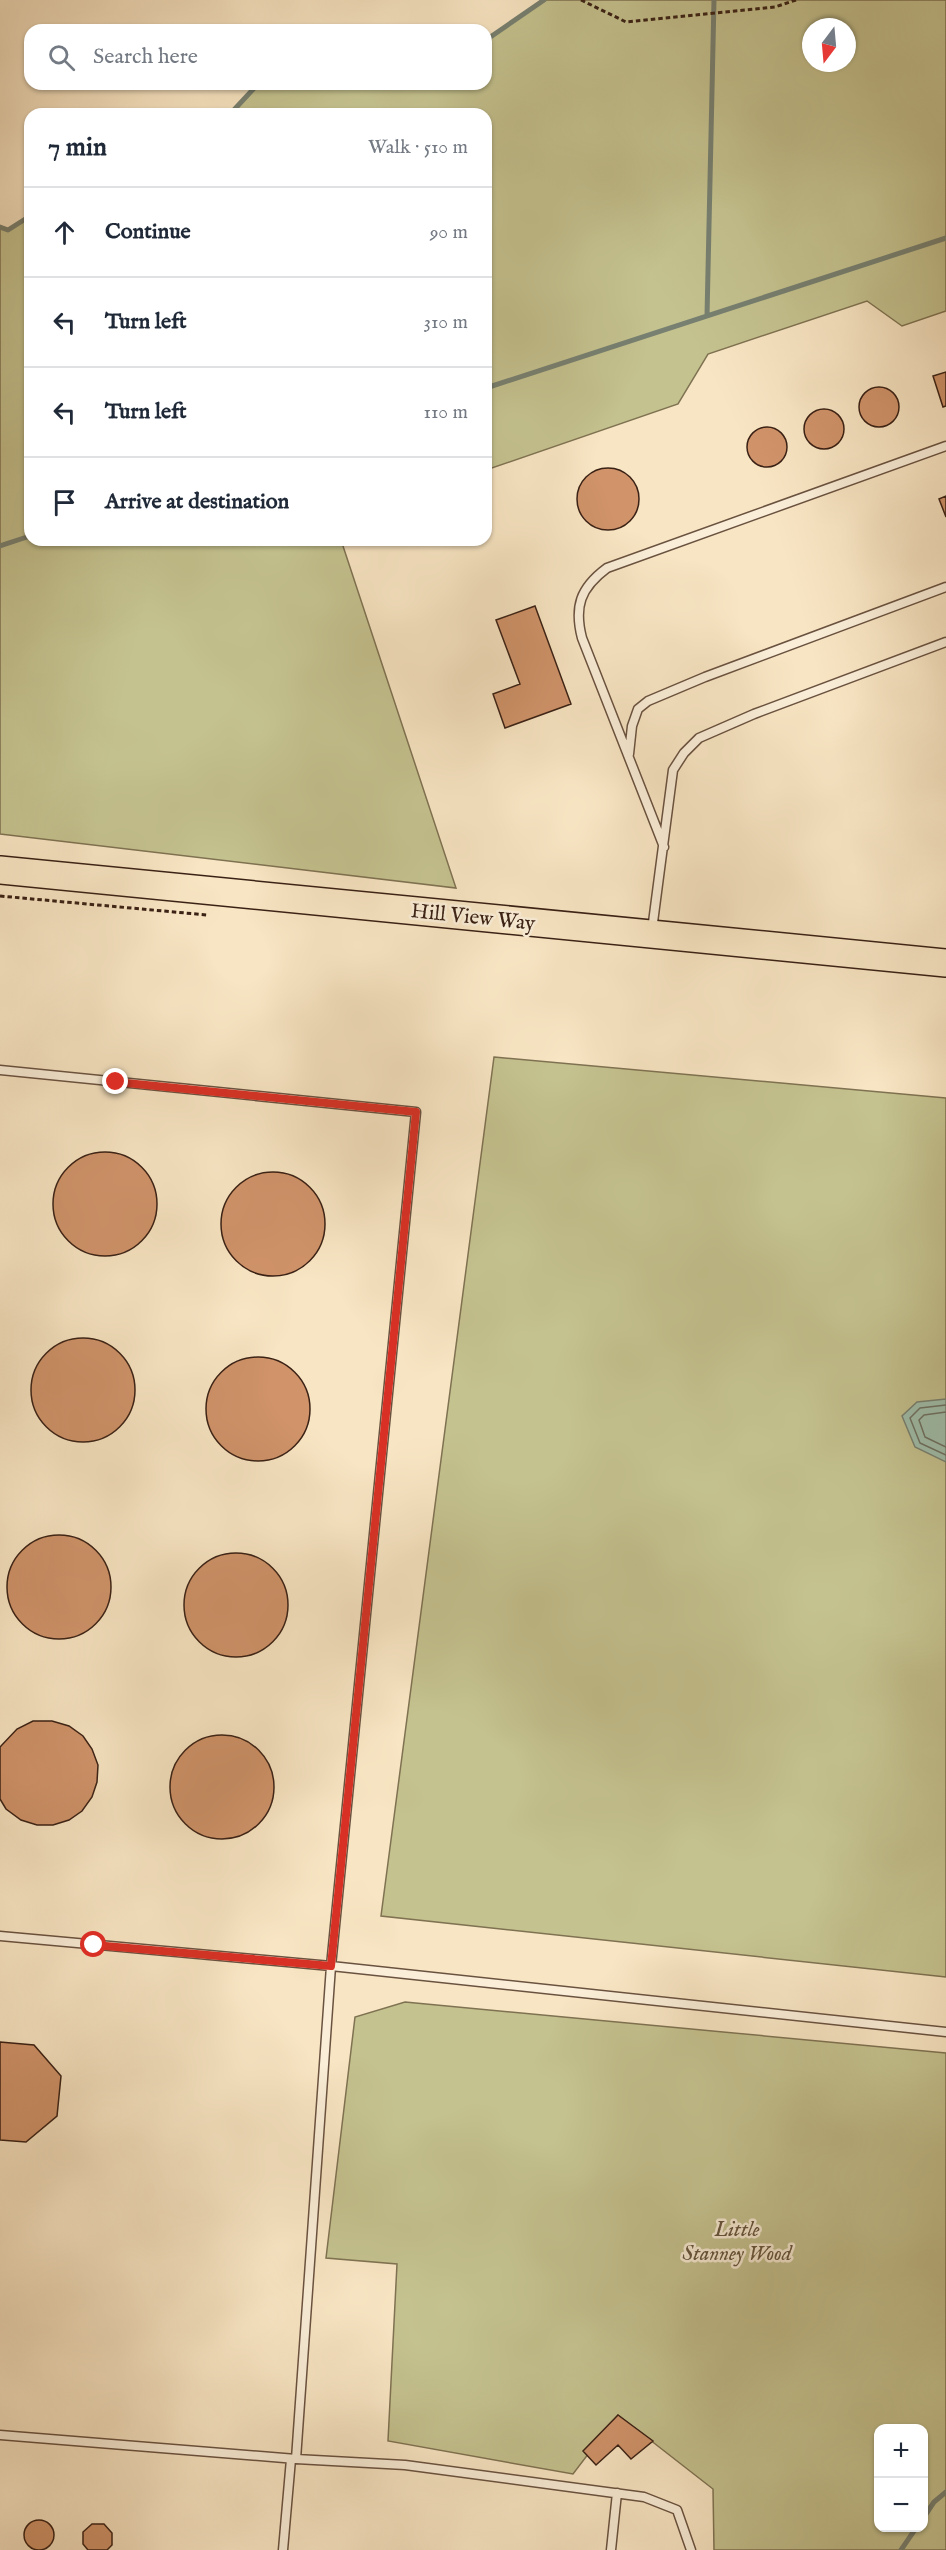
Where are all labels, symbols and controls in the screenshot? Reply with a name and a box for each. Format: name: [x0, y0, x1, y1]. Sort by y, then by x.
north arrow: [802, 18, 856, 72]
search box: [24, 24, 492, 90]
icon: search: [45, 41, 78, 74]
text: Search here: [93, 43, 198, 71]
text: 7 min: [48, 131, 107, 164]
text: Walk · 510 m: [368, 135, 468, 160]
icon: ahead: [48, 216, 81, 249]
text: Continue: [105, 218, 191, 246]
text: 90 m: [430, 220, 468, 245]
icon: left: [48, 306, 81, 339]
text: Turn left: [105, 308, 187, 336]
text: 310 m: [424, 310, 468, 335]
icon: left: [48, 396, 81, 429]
text: Turn left: [105, 398, 187, 426]
text: 110 m: [424, 400, 468, 425]
icon: arrive: [48, 486, 81, 519]
text: Arrive at destination: [105, 488, 289, 516]
street label: Hill View Way: [409, 898, 537, 938]
route end: [102, 1068, 128, 1094]
route start: [80, 1931, 106, 1957]
park label: Little Stanney Wood: [682, 2217, 794, 2268]
map controls: [874, 2424, 928, 2532]
button: +: [874, 2424, 928, 2478]
button: −: [874, 2478, 928, 2532]

